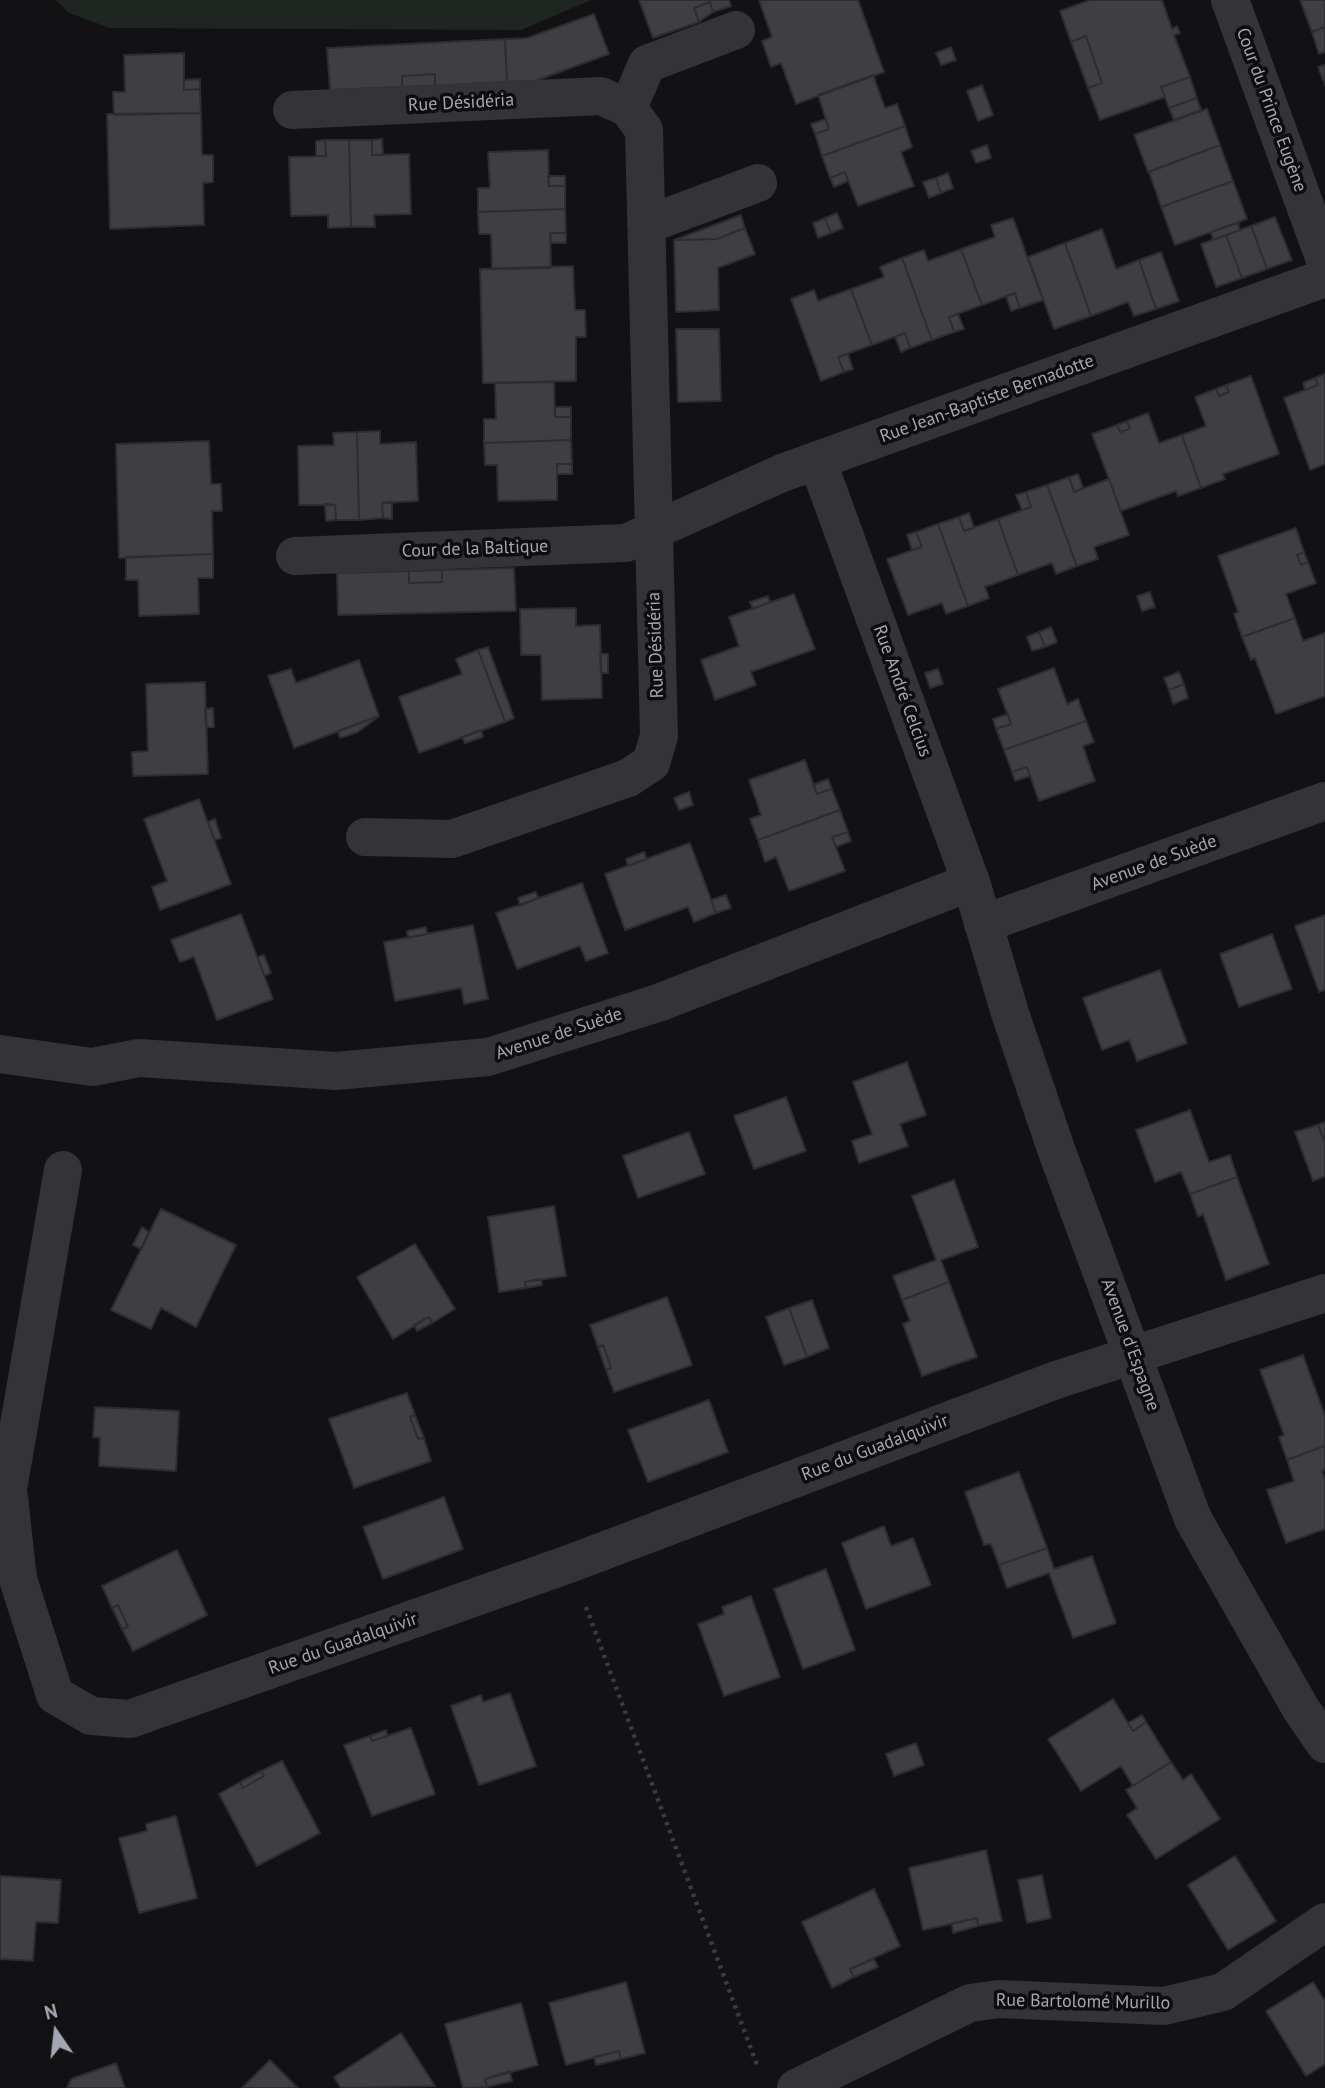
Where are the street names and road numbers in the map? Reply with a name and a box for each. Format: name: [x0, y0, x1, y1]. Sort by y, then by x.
street label: Cour du Prince Eugène: [1231, 25, 1311, 195]
street label: Rue Désidéria: [407, 89, 515, 117]
street label: Rue Jean-Baptiste Bernadotte: [877, 350, 1097, 448]
street label: Cour de la Baltique: [401, 536, 549, 562]
street label: Rue Désidéria: [643, 592, 669, 698]
street label: Rue André Celcius: [868, 622, 936, 760]
street label: Avenue de Suède: [1088, 830, 1220, 896]
street label: Avenue de Suède: [493, 1003, 625, 1065]
street label: Avenue d'Espagne: [1096, 1276, 1164, 1414]
street label: Rue du Guadalquivir: [798, 1410, 952, 1486]
street label: Rue du Guadalquivir: [266, 1608, 420, 1680]
street label: Rue Bartolomé Murillo: [996, 1990, 1170, 2014]

